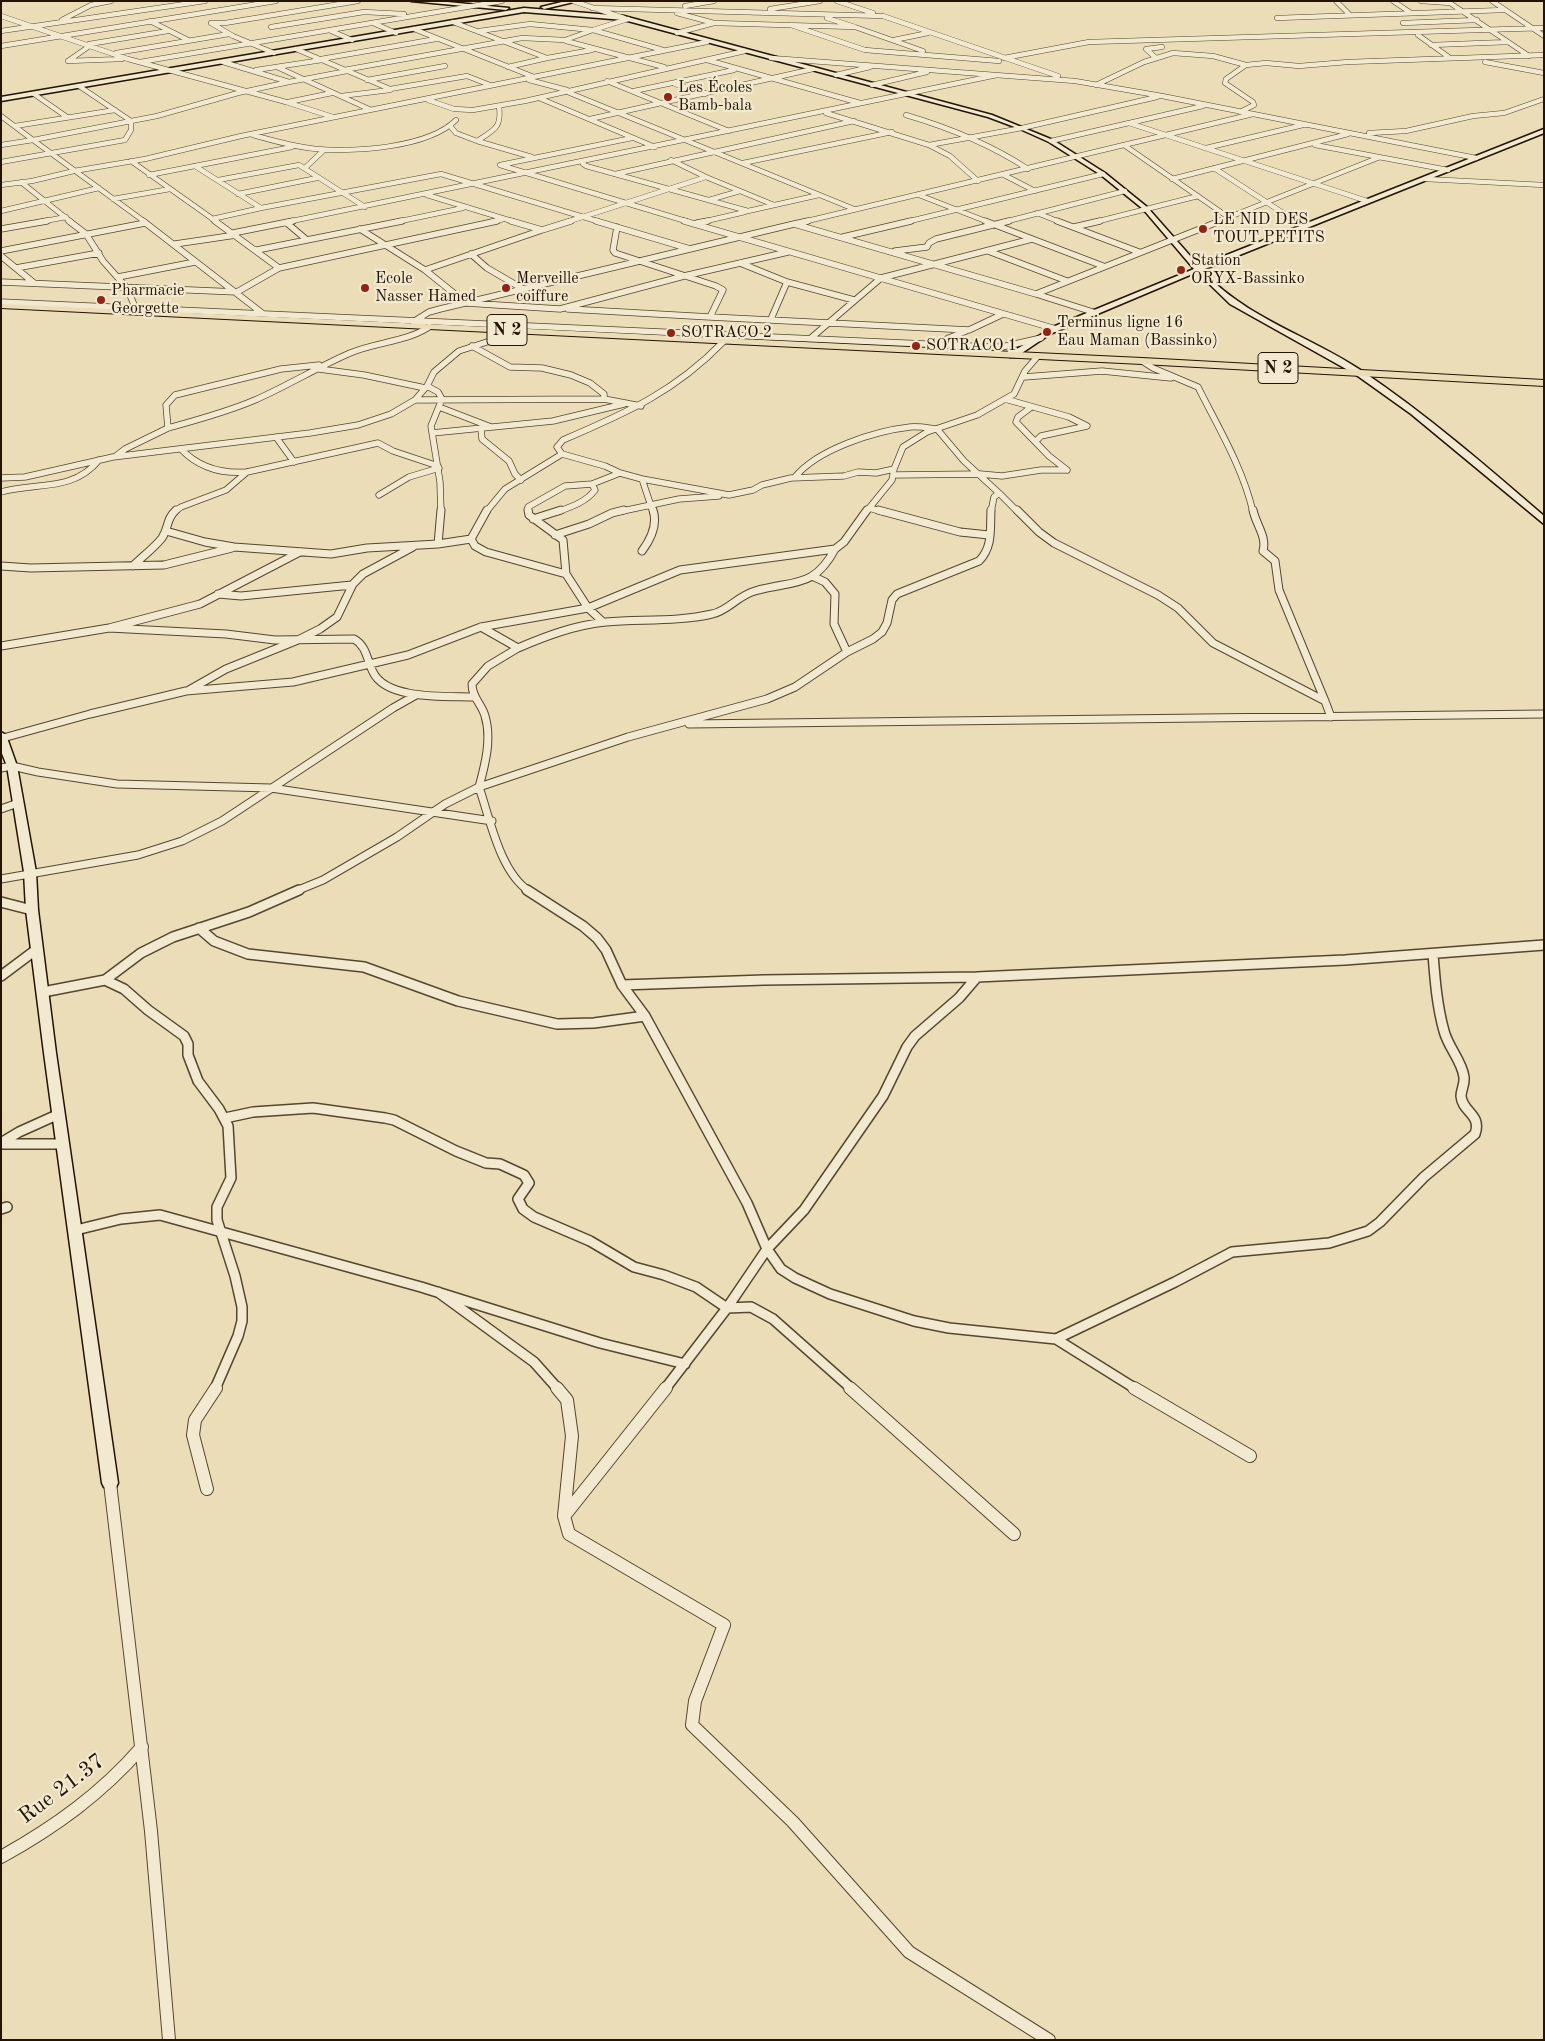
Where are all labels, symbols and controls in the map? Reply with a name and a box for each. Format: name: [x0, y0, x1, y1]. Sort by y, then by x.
place label: Les Écoles Bamb-bala: [678, 78, 752, 116]
marker: Les Écoles Bamb-bala: [662, 91, 674, 103]
place label: LE NID DES TOUT PETITS: [1213, 210, 1325, 248]
marker: LE NID DES TOUT PETITS: [1197, 223, 1209, 235]
place label: Station ORYX-Bassinko: [1191, 251, 1305, 289]
marker: Station ORYX-Bassinko: [1175, 264, 1187, 276]
place label: Ecole Nasser Hamed: [375, 269, 476, 307]
place label: Merveille coiffure: [516, 269, 579, 307]
place label: Pharmacie Georgette: [111, 281, 184, 319]
marker: Ecole Nasser Hamed: [359, 282, 371, 294]
marker: Merveille coiffure: [500, 282, 512, 294]
marker: Pharmacie Georgette: [95, 294, 107, 306]
place label: Terminus ligne 16 Eau Maman (Bassinko): [1057, 313, 1218, 351]
road number: N 2: [487, 314, 527, 346]
place label: SOTRACO 2: [681, 323, 772, 343]
marker: Terminus ligne 16 Eau Maman (Bassinko): [1041, 326, 1053, 338]
marker: SOTRACO 2: [665, 327, 677, 339]
place label: SOTRACO 1: [926, 336, 1017, 356]
marker: SOTRACO 1: [910, 340, 922, 352]
road number: N 2: [1258, 352, 1298, 383]
street label: Rue 21.37: [14, 1748, 110, 1830]

